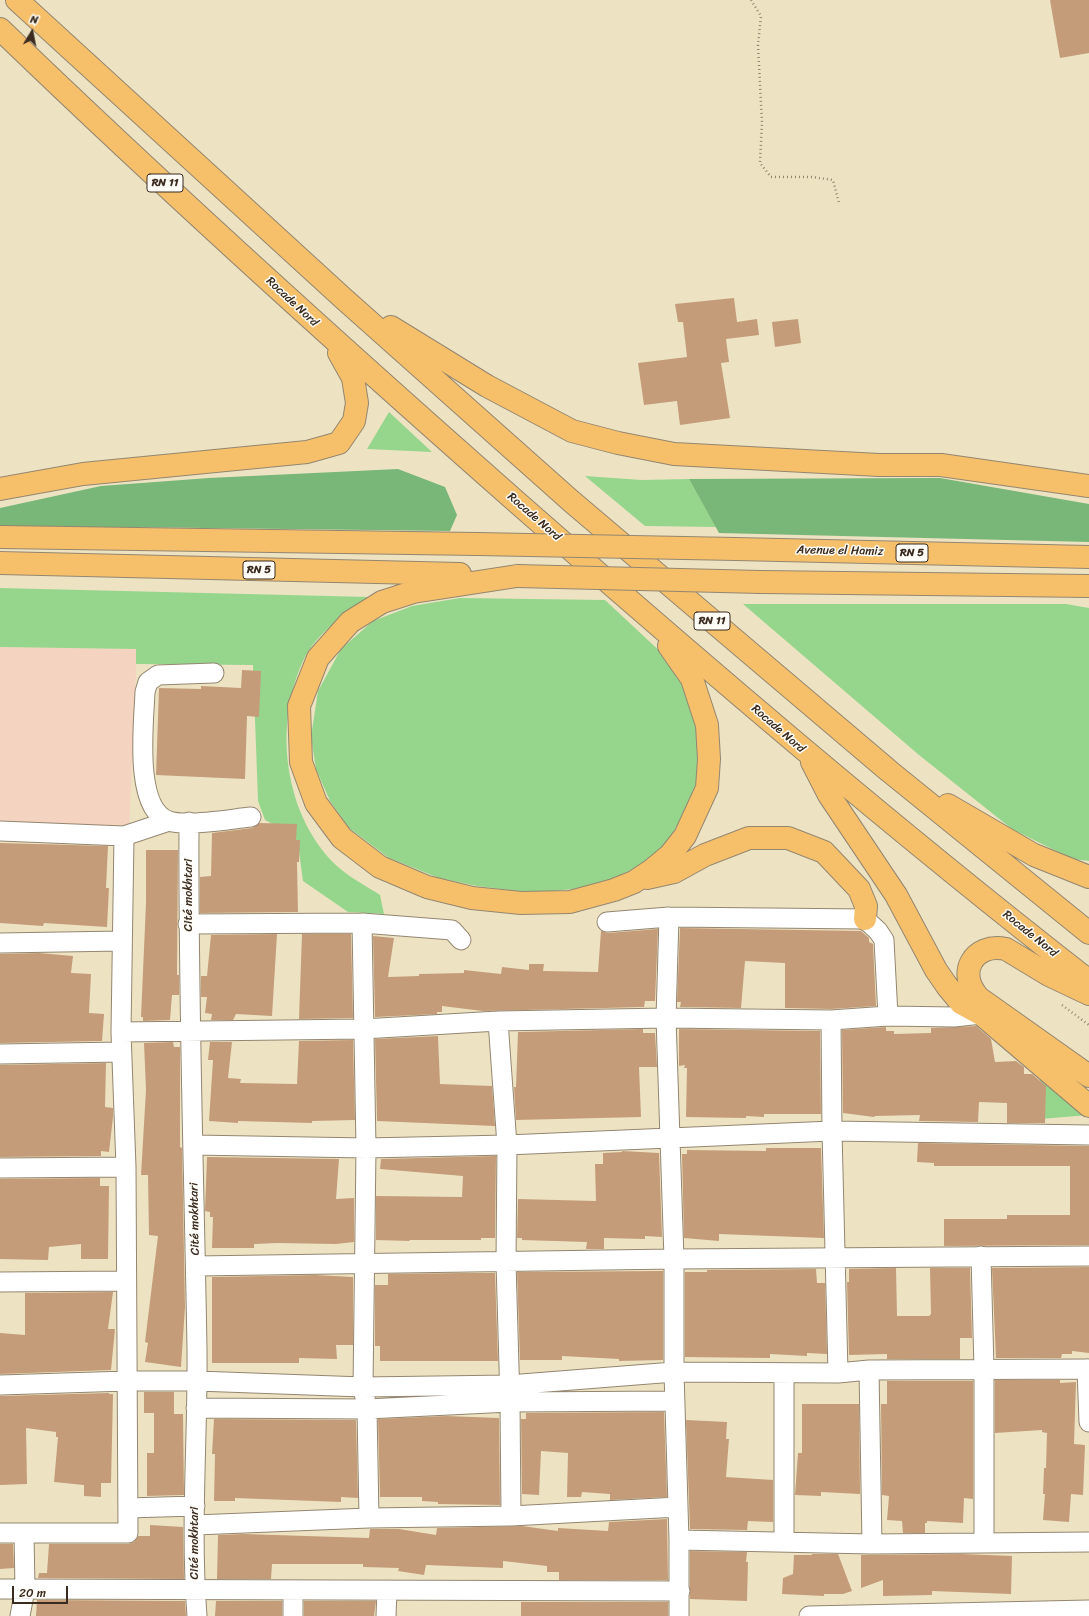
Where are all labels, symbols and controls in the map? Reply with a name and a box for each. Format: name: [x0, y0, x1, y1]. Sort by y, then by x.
text: N: [29, 10, 40, 30]
north arrow: [12, 12, 52, 52]
road number: RN 11: [147, 174, 183, 192]
street label: Rocade Nord: [263, 274, 321, 330]
street label: Rocade Nord: [504, 490, 564, 544]
street label: Avenue el Hamiz: [796, 543, 884, 559]
road number: RN 5: [896, 544, 928, 562]
road number: RN 5: [243, 561, 275, 579]
road number: RN 11: [694, 612, 730, 630]
street label: Rocade Nord: [748, 702, 808, 756]
street label: Cité mokhtari: [182, 859, 196, 931]
street label: Rocade Nord: [1000, 908, 1060, 960]
street label: Cité mokhtari: [187, 1182, 203, 1256]
street label: Cité mokhtari: [188, 1507, 202, 1579]
scale bar: [14, 1578, 70, 1604]
text: 20 m: [19, 1582, 46, 1604]

